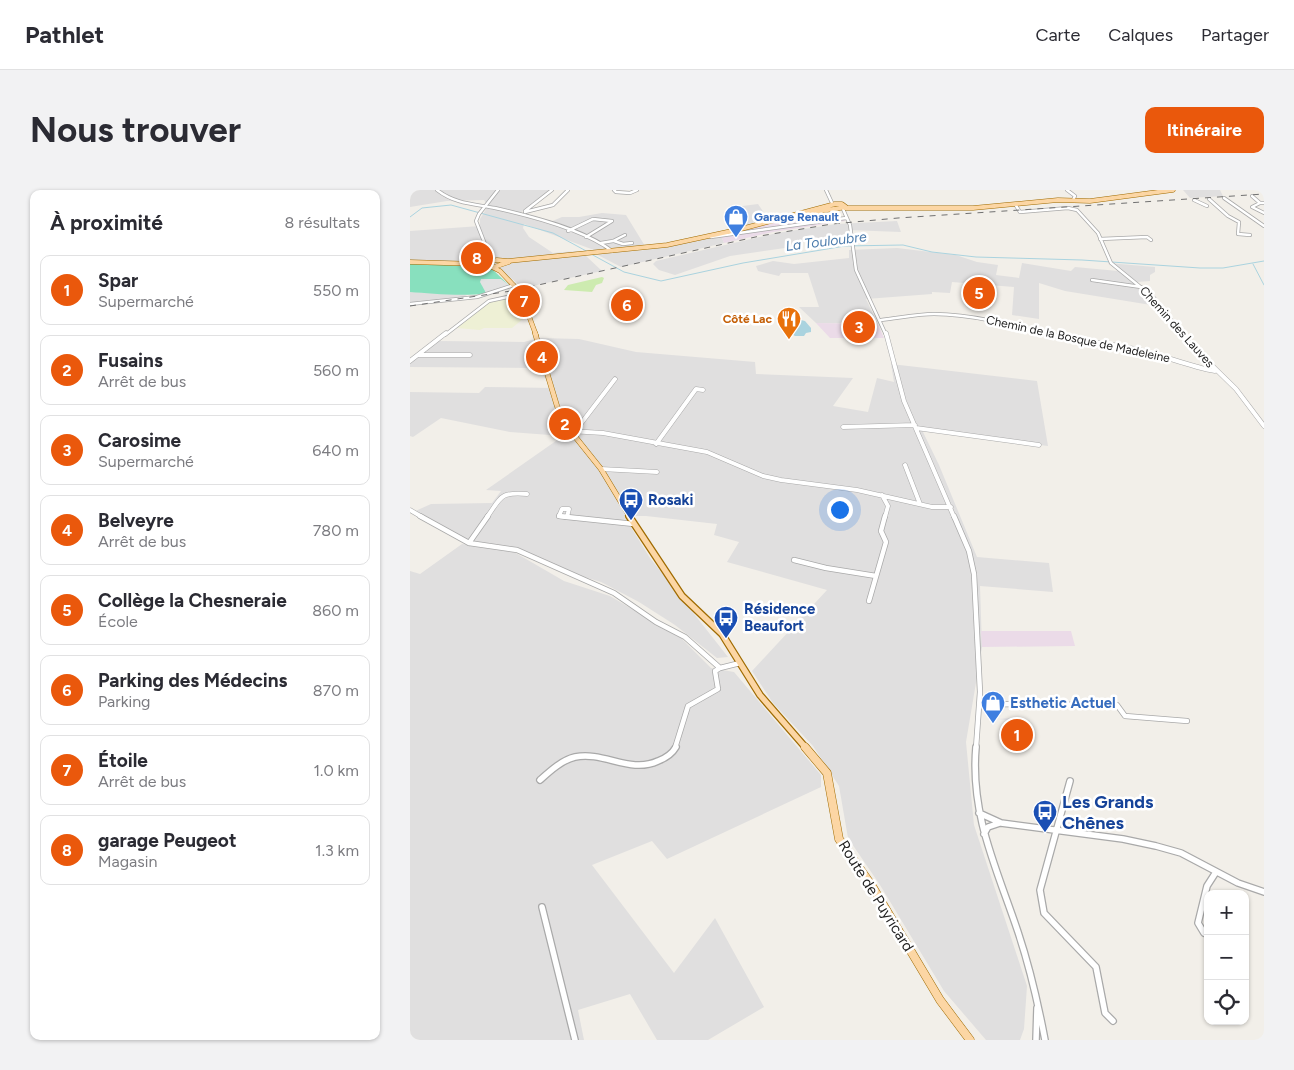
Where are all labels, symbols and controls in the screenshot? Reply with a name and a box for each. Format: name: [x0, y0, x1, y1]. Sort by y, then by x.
text: Pathlet: [25, 20, 104, 49]
text: Carte: [1035, 24, 1080, 46]
text: Calques: [1108, 24, 1173, 46]
text: Partager: [1201, 24, 1269, 46]
button: Itinéraire: [1145, 107, 1264, 153]
text: Nous trouver: [30, 109, 241, 151]
shop icon: Garage Renault: [723, 204, 749, 238]
text: À proximité: [50, 210, 163, 235]
place label: Garage Renault: [754, 210, 839, 224]
text: 8 résultats: [284, 213, 360, 232]
water label: La Touloubre: [785, 228, 868, 255]
pin: 8: [461, 239, 493, 277]
text: Spar: [98, 269, 138, 292]
pin: 5: [963, 274, 995, 312]
text: 1: [64, 281, 70, 300]
text: 550 m: [313, 281, 359, 300]
pin: 7: [508, 282, 540, 320]
street label: Chemin des Lauves: [1137, 284, 1217, 371]
pin: 6: [611, 286, 643, 324]
text: Supermarché: [98, 292, 194, 311]
restaurant icon: Côté Lac: [776, 306, 802, 340]
pin: 3: [843, 308, 875, 346]
place label: Côté Lac: [723, 312, 772, 326]
street label: Chemin de la Bosque de Madeleine: [985, 313, 1172, 365]
pin: 4: [526, 338, 558, 376]
text: Fusains: [98, 349, 163, 372]
text: 2: [62, 361, 72, 380]
text: 560 m: [313, 361, 359, 380]
text: Arrêt de bus: [98, 372, 186, 391]
pin: 2: [549, 405, 581, 443]
text: Carosime: [98, 429, 181, 452]
text: 3: [63, 441, 71, 460]
text: 640 m: [312, 441, 359, 460]
text: Supermarché: [98, 452, 194, 471]
bus stop icon: Rosaki: [618, 487, 644, 521]
place label: Rosaki: [648, 491, 693, 509]
your location: [827, 497, 853, 523]
text: Belveyre: [98, 509, 174, 532]
text: 4: [62, 521, 72, 540]
text: 780 m: [313, 521, 359, 540]
text: Arrêt de bus: [98, 532, 186, 551]
text: Collège la Chesneraie: [98, 589, 287, 612]
place label: Résidence Beaufort: [744, 600, 816, 635]
text: 5: [62, 601, 72, 620]
text: 860 m: [312, 601, 359, 620]
bus stop icon: Résidence Beaufort: [713, 605, 739, 639]
text: École: [98, 612, 138, 631]
text: Parking des Médecins: [98, 669, 287, 692]
text: 6: [62, 681, 72, 700]
text: 870 m: [313, 681, 359, 700]
shop icon: Esthetic Actuel: [980, 690, 1006, 724]
text: Parking: [98, 692, 150, 711]
place label: Esthetic Actuel: [1010, 694, 1116, 712]
pin: 1: [1001, 716, 1033, 754]
text: Étoile: [98, 749, 148, 772]
text: 7: [63, 761, 71, 780]
text: 1.0 km: [313, 761, 359, 780]
text: Arrêt de bus: [98, 772, 186, 791]
place label: Les Grands Chênes: [1062, 791, 1154, 834]
bus stop icon: Les Grands Chênes: [1032, 799, 1058, 833]
text: garage Peugeot: [98, 829, 237, 852]
street label: Route de Puyricard: [835, 837, 917, 955]
text: 8: [62, 841, 72, 860]
text: 1.3 km: [315, 841, 359, 860]
text: Magasin: [98, 852, 157, 871]
map controls: [1204, 890, 1249, 1025]
button: +: [1204, 890, 1249, 935]
button: −: [1204, 935, 1249, 980]
button: locate: [1204, 980, 1249, 1025]

